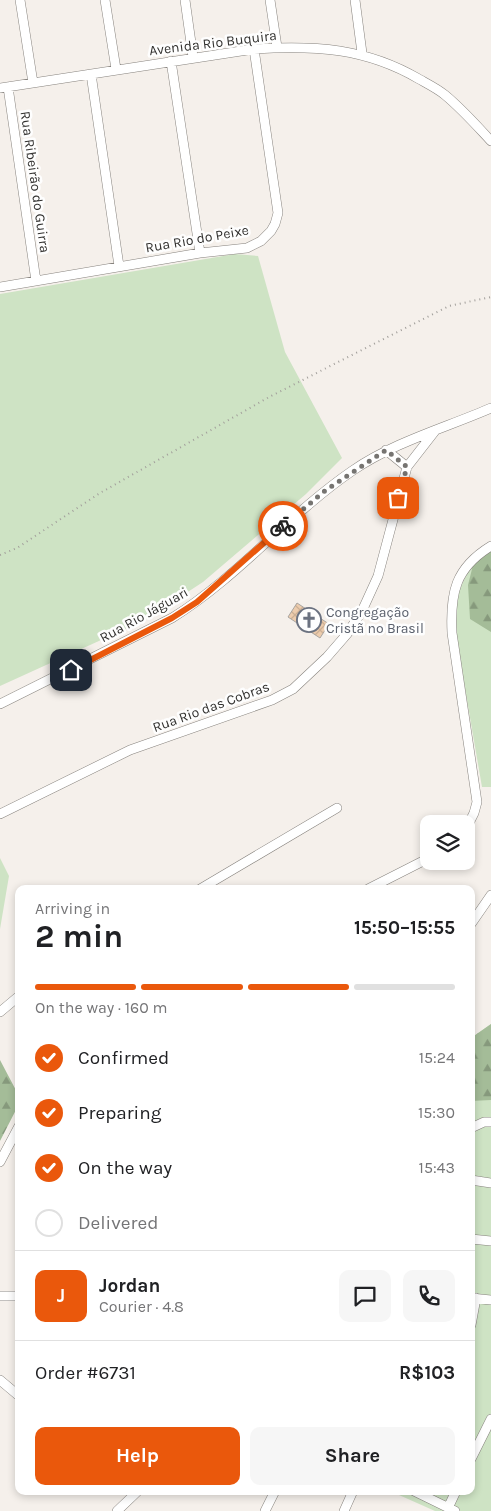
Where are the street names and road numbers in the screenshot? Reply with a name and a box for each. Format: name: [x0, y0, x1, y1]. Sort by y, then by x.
street label: Avenida Rio Buquira: [148, 27, 278, 59]
street label: Rua Ribeirão do Guirra: [17, 110, 53, 254]
street label: Rua Rio do Peixe: [144, 222, 250, 256]
street label: Rua Rio Jáguari: [97, 584, 191, 646]
street label: Rua Rio das Cobras: [150, 678, 272, 736]

